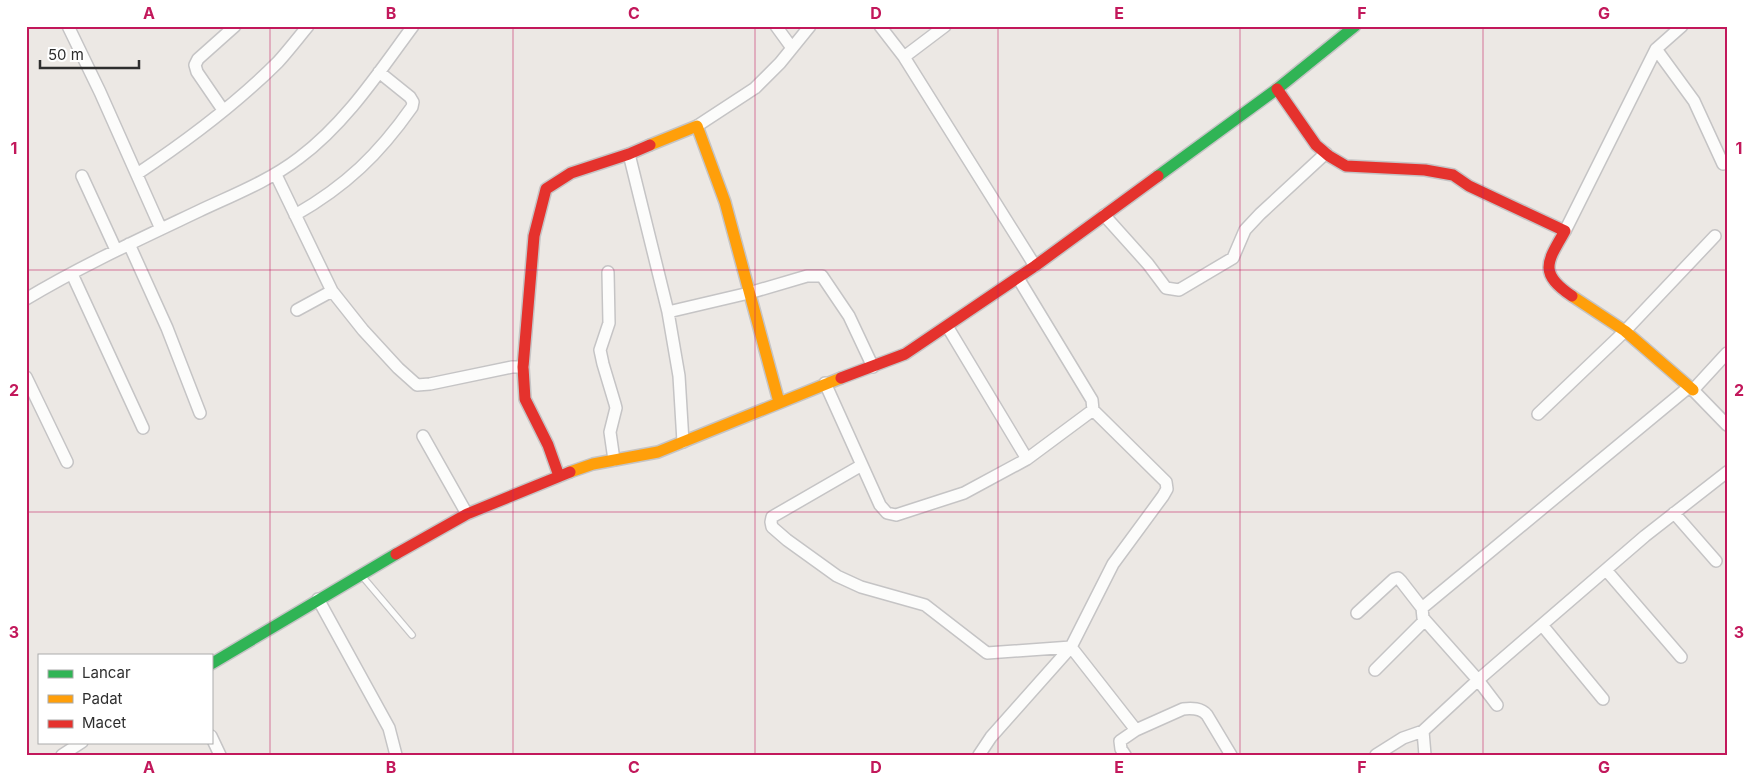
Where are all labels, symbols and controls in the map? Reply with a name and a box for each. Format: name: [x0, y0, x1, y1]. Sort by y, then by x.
text: A: [143, 3, 155, 23]
text: B: [386, 3, 396, 23]
text: C: [628, 3, 640, 23]
text: D: [870, 3, 882, 23]
text: E: [1114, 3, 1124, 23]
text: F: [1357, 3, 1367, 23]
text: G: [1598, 3, 1610, 23]
scale bar: [40, 38, 139, 70]
text: 50 m: [48, 45, 84, 64]
text: 1: [11, 138, 17, 158]
text: 1: [1736, 138, 1742, 158]
text: 2: [9, 380, 19, 400]
text: 2: [1734, 380, 1744, 400]
text: 3: [9, 622, 19, 642]
text: 3: [1734, 622, 1744, 642]
legend: [38, 654, 212, 744]
text: Lancar: [82, 663, 131, 682]
text: Padat: [82, 689, 123, 708]
text: Macet: [82, 713, 126, 732]
text: A: [143, 757, 155, 777]
text: B: [386, 757, 396, 777]
text: C: [628, 757, 640, 777]
text: D: [870, 757, 882, 777]
text: E: [1114, 757, 1124, 777]
text: F: [1357, 757, 1367, 777]
text: G: [1598, 757, 1610, 777]

